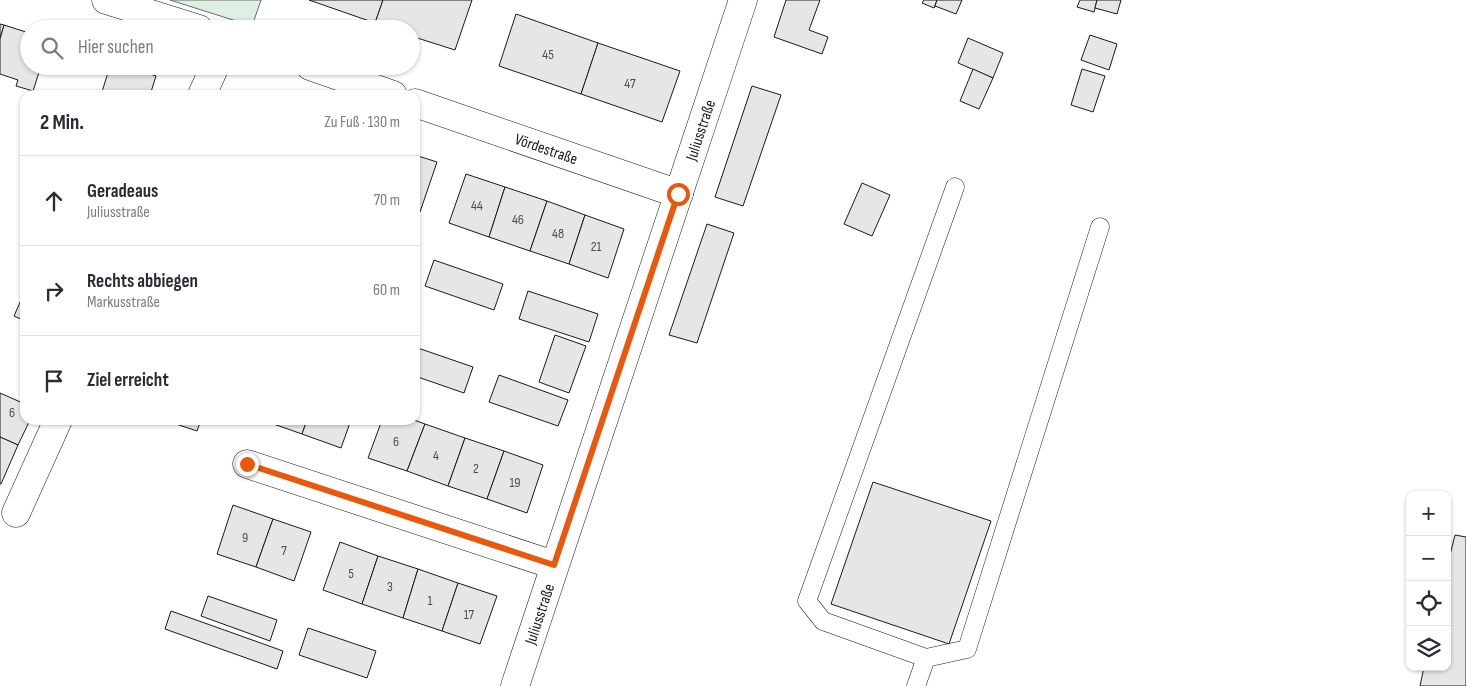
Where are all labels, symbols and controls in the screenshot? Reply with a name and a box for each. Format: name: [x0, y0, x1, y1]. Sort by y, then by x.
search box: [20, 20, 420, 75]
icon: search: [38, 34, 66, 62]
text: Hier suchen: [78, 36, 154, 59]
house number: 45: [542, 46, 554, 63]
house number: 47: [624, 75, 636, 92]
street label: Juliusstraße: [682, 98, 720, 164]
text: 2 Min.: [40, 110, 84, 135]
text: Zu Fuß · 130 m: [324, 113, 400, 132]
street label: Vördestraße: [512, 130, 580, 169]
text: Geradeaus: [87, 180, 158, 203]
route start: [667, 183, 690, 206]
icon: ahead: [40, 187, 68, 215]
text: 70 m: [374, 191, 400, 210]
house number: 44: [471, 197, 483, 214]
text: Juliusstraße: [87, 203, 150, 222]
house number: 46: [512, 211, 524, 228]
house number: 48: [552, 225, 564, 242]
house number: 21: [591, 238, 601, 255]
text: Rechts abbiegen: [87, 270, 198, 293]
icon: right: [40, 277, 68, 305]
text: 60 m: [373, 281, 400, 300]
text: Markusstraße: [87, 293, 160, 312]
icon: arrive: [40, 367, 68, 395]
text: Ziel erreicht: [87, 369, 169, 392]
house number: 6: [9, 404, 15, 421]
house number: 6: [393, 433, 399, 450]
house number: 4: [433, 447, 439, 464]
route end: [236, 453, 259, 476]
house number: 2: [473, 460, 479, 477]
house number: 19: [509, 474, 521, 491]
map controls: [1406, 491, 1451, 671]
button: +: [1406, 491, 1451, 536]
house number: 9: [242, 529, 248, 546]
button: −: [1406, 536, 1451, 581]
house number: 7: [281, 542, 287, 559]
house number: 5: [348, 565, 354, 582]
house number: 3: [387, 578, 393, 595]
button: locate: [1406, 581, 1451, 626]
street label: Juliusstraße: [521, 582, 559, 648]
house number: 1: [428, 592, 433, 609]
house number: 17: [464, 606, 475, 623]
button: layers: [1406, 626, 1451, 671]

